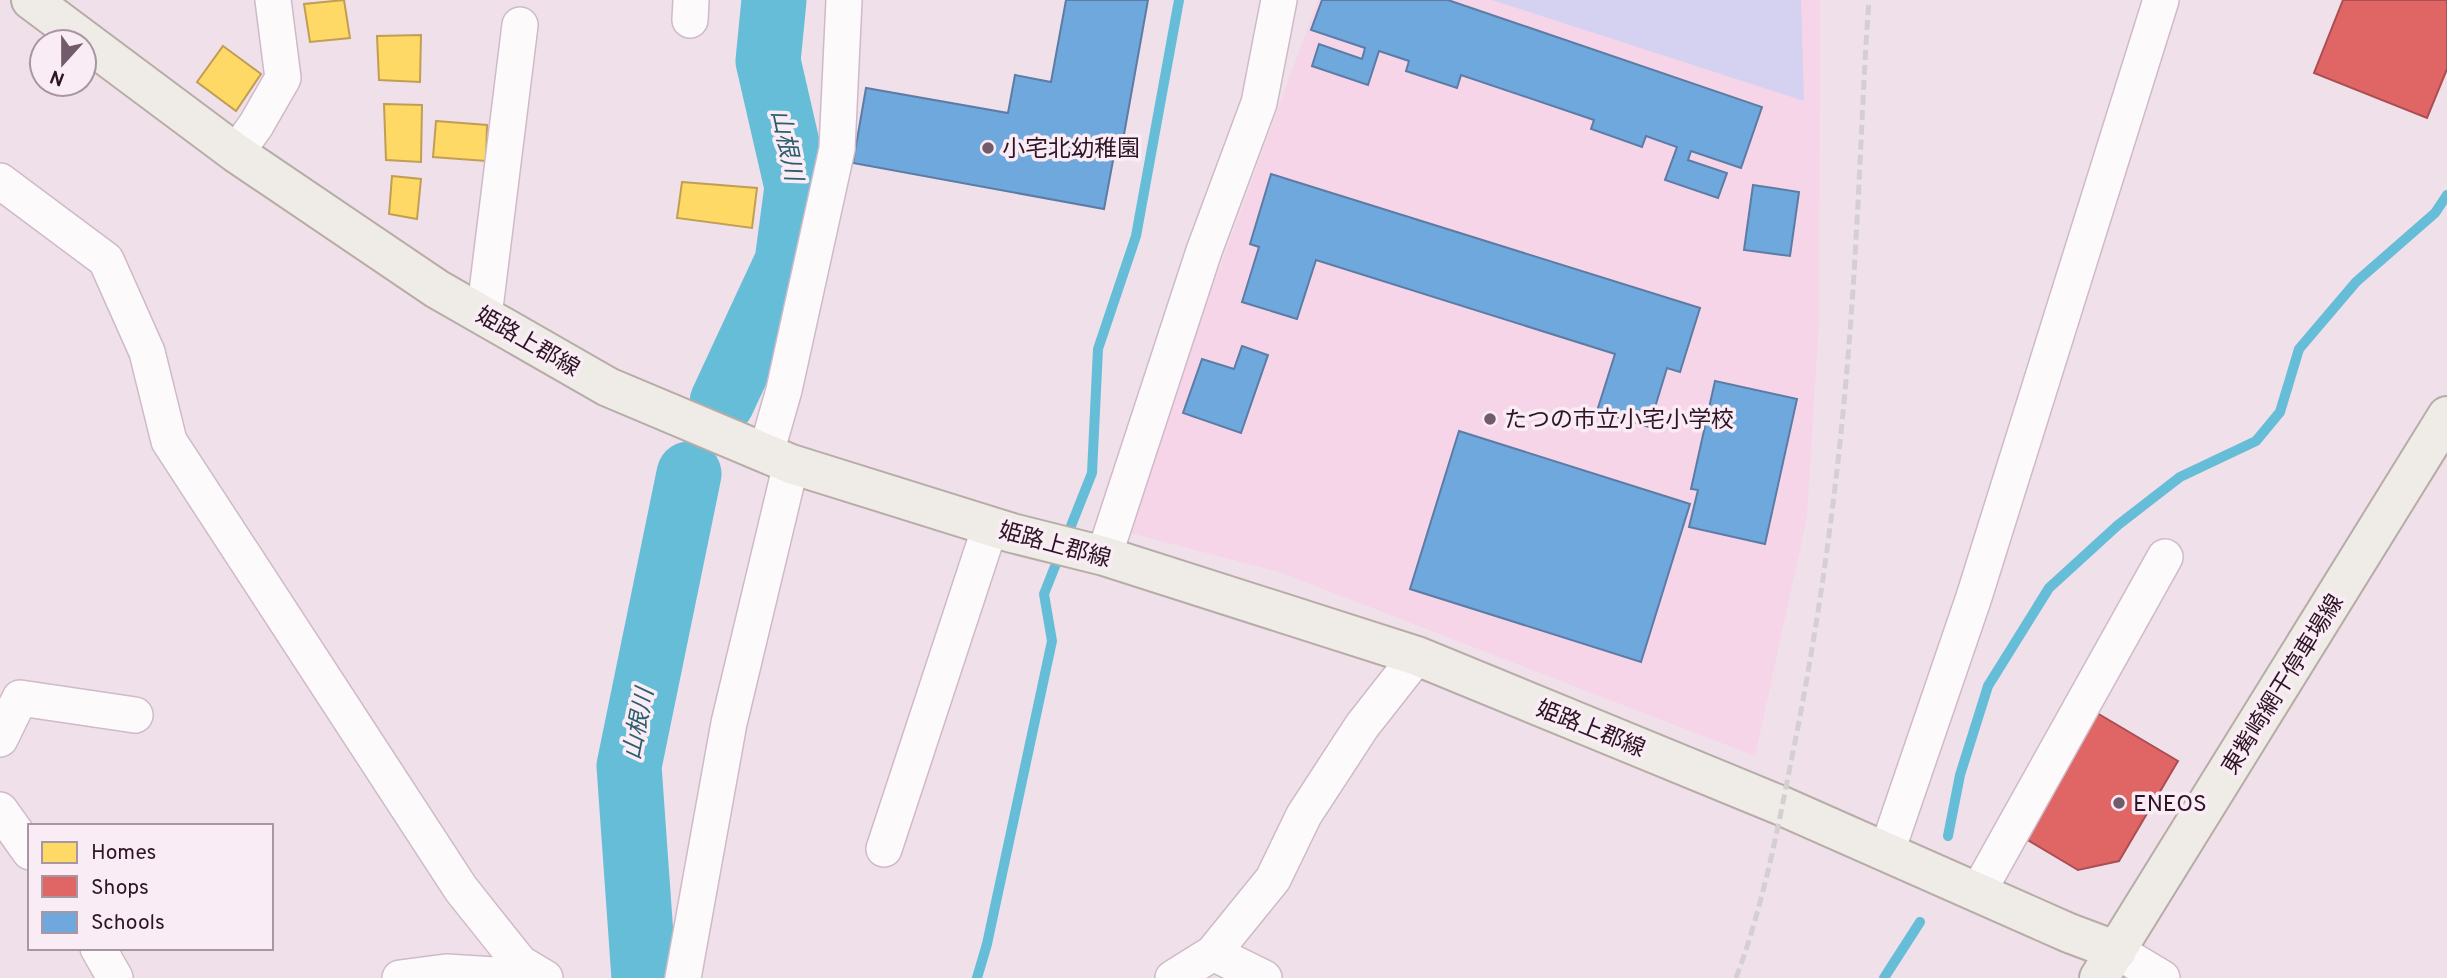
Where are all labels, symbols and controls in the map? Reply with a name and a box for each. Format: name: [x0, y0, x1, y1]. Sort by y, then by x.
north arrow: [28, 28, 98, 98]
text: N: [47, 63, 68, 91]
water label: 山根川: [763, 107, 808, 187]
place label: 小宅北幼稚園: [1002, 136, 1140, 165]
marker: 小宅北幼稚園: [980, 140, 996, 156]
street label: 姫路上郡線: [470, 302, 584, 384]
place label: たつの市立小宅小学校: [1504, 407, 1734, 436]
marker: たつの市立小宅小学校: [1482, 411, 1498, 427]
street label: 姫路上郡線: [995, 518, 1114, 575]
street label: 東觜崎網干停車場線: [2217, 590, 2351, 781]
water label: 山根川: [618, 683, 662, 763]
street label: 姫路上郡線: [1531, 695, 1649, 765]
place label: ENEOS: [2133, 791, 2207, 820]
marker: ENEOS: [2111, 795, 2127, 811]
legend: [28, 824, 273, 950]
text: Homes: [91, 840, 156, 867]
text: Shops: [91, 875, 149, 902]
text: Schools: [91, 910, 165, 937]

